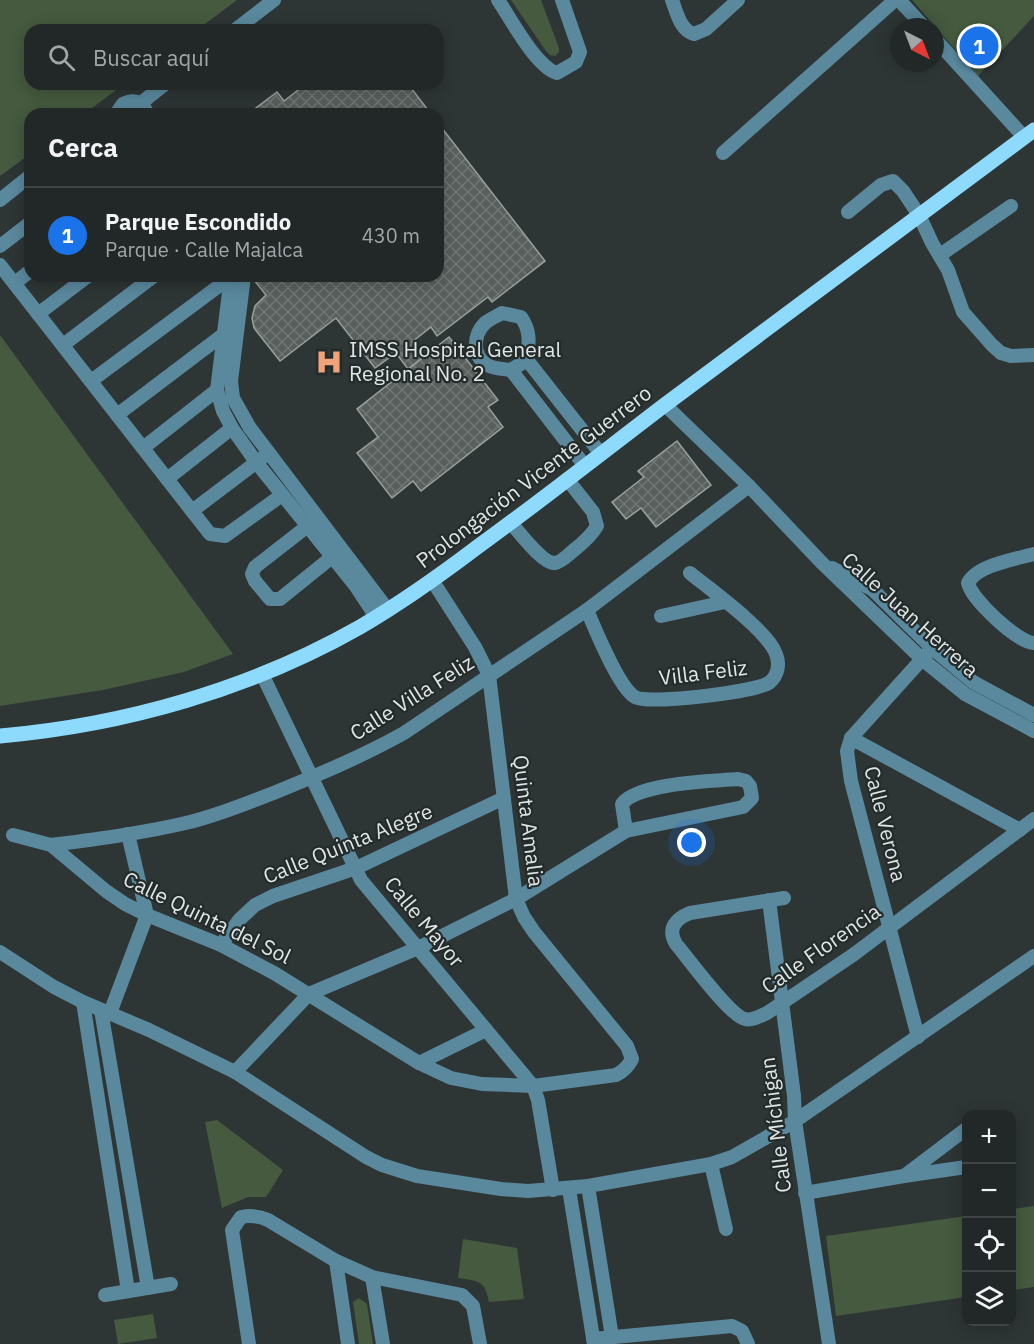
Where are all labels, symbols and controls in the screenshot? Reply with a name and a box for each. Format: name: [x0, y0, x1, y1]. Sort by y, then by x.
north arrow: [890, 18, 944, 72]
search box: [24, 24, 444, 90]
pin: 1: [960, 24, 998, 68]
icon: search: [45, 41, 78, 74]
text: Buscar aquí: [93, 43, 209, 72]
text: Cerca: [48, 130, 118, 164]
text: Parque Escondido: [105, 207, 291, 236]
text: 1: [62, 222, 74, 249]
text: 430 m: [362, 222, 420, 249]
text: Parque · Calle Majalca: [105, 236, 303, 263]
place label: IMSS Hospital General Regional No. 2: [349, 335, 562, 387]
hospital icon: IMSS Hospital General Regional No. 2: [314, 347, 344, 377]
street label: Prolongación Vicente Guerrero: [410, 378, 657, 574]
street label: Calle Juan Herrera: [836, 545, 985, 683]
street label: Calle Villa Feliz: [344, 648, 479, 746]
street label: Villa Feliz: [657, 653, 749, 691]
street label: Quinta Amalia: [507, 753, 551, 888]
street label: Calle Verona: [858, 763, 914, 885]
street label: Calle Quinta Alegre: [259, 796, 437, 890]
your location: [677, 828, 706, 857]
street label: Calle Quinta del Sol: [119, 864, 296, 970]
street label: Calle Mayor: [379, 870, 471, 973]
street label: Calle Florencia: [755, 897, 886, 1000]
street label: Calle Míchigan: [753, 1056, 797, 1194]
map controls: [962, 1110, 1016, 1326]
button: +: [962, 1110, 1016, 1164]
button: −: [962, 1164, 1016, 1218]
button: locate: [962, 1218, 1016, 1272]
button: layers: [962, 1272, 1016, 1326]

